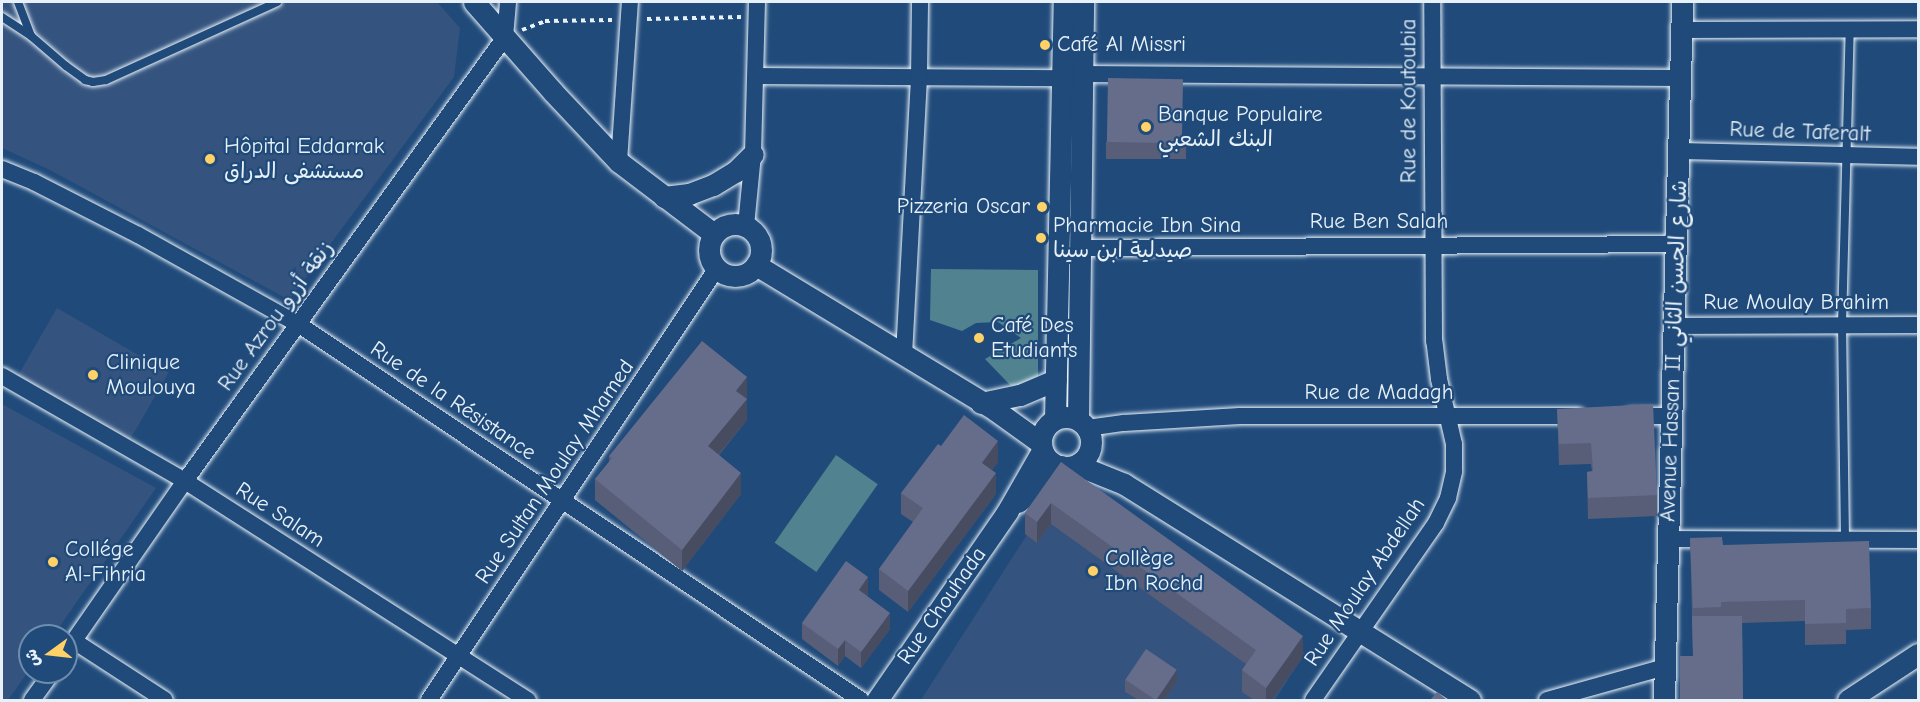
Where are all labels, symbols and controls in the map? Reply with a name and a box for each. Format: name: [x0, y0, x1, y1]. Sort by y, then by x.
street label: Rue de Koutoubia: [1396, 19, 1422, 183]
place label: Café Al Missri: [1057, 32, 1186, 58]
marker: Café Al Missri: [1038, 38, 1052, 52]
place label: Banque Populaire البنك الشعبي: [1158, 101, 1323, 152]
street label: Rue de Taferalt: [1729, 116, 1871, 148]
marker: Banque Populaire البنك الشعبي: [1139, 120, 1153, 134]
place label: Hôpital Eddarrak مستشفى الدراق: [224, 133, 384, 184]
marker: Hôpital Eddarrak مستشفى الدراق: [201, 150, 219, 168]
street label: Avenue Hassan II شارع الحسن الثاني: [1655, 180, 1693, 522]
place label: Pizzeria Oscar: [897, 194, 1030, 220]
marker: Pizzeria Oscar: [1035, 200, 1049, 214]
street label: Rue Ben Salah: [1310, 209, 1448, 235]
place label: Pharmacie Ibn Sina صيدلية ابن سينا: [1053, 212, 1241, 264]
marker: Pharmacie Ibn Sina صيدلية ابن سينا: [1034, 231, 1048, 245]
street label: Rue Azrou زنقة أزرو: [213, 236, 339, 396]
street label: Rue Moulay Brahim: [1703, 290, 1889, 316]
place label: Café Des Etudiants: [991, 312, 1077, 364]
marker: Café Des Etudiants: [972, 331, 986, 345]
street label: Rue de la Résistance: [365, 336, 541, 466]
place label: Clinique Moulouya: [106, 349, 196, 400]
street label: Rue Sultan Moulay Mhamed: [470, 355, 640, 589]
marker: Clinique Moulouya: [84, 366, 102, 384]
street label: Rue de Madagh: [1304, 380, 1454, 406]
street label: Rue Salam: [231, 477, 329, 553]
street label: Rue Moulay Abdellah: [1299, 493, 1431, 671]
place label: Collége Al-Fihria: [65, 536, 146, 588]
street label: Rue Chouhada: [892, 542, 992, 670]
place label: Collège Ibn Rochd: [1105, 545, 1203, 596]
marker: Collége Al-Fihria: [46, 555, 60, 569]
marker: Collège Ibn Rochd: [1086, 564, 1100, 578]
north arrow: [18, 624, 78, 684]
text: ش: [22, 647, 44, 669]

